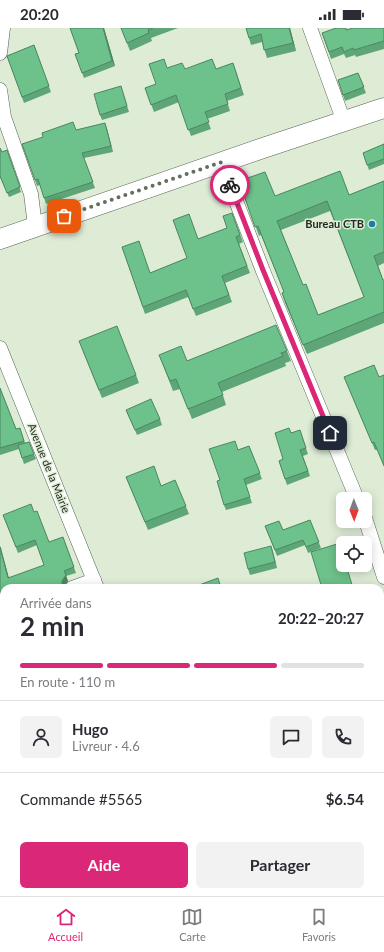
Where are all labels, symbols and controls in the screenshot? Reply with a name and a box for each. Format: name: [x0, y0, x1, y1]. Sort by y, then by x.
text: 20:20: [20, 5, 59, 23]
courier: [210, 165, 250, 205]
icon: bike: [219, 174, 241, 196]
pin: [47, 199, 81, 233]
icon: bag: [53, 205, 75, 227]
place label: Bureau CTB: [305, 217, 364, 230]
marker: Bureau CTB: [367, 219, 377, 229]
pin: [313, 416, 347, 450]
street label: Avenue de la Mairie: [26, 421, 73, 515]
icon: home: [319, 422, 341, 444]
north arrow: [336, 492, 372, 528]
map controls: [336, 492, 372, 572]
button: locate: [336, 536, 372, 572]
text: Arrivée dans: [20, 595, 92, 611]
text: 20:22–20:27: [278, 609, 364, 627]
text: 2 min: [20, 610, 84, 642]
text: En route · 110 m: [20, 674, 115, 690]
button: person: [20, 716, 62, 758]
button: chat: [270, 716, 312, 758]
button: phone: [322, 716, 364, 758]
text: Hugo: [72, 720, 108, 738]
text: Livreur · 4.6: [72, 738, 140, 754]
text: Commande #5565: [20, 790, 143, 808]
text: $6.54: [326, 790, 364, 808]
button: Aide: [20, 842, 188, 888]
button: Partager: [196, 842, 364, 888]
tab: Accueil: [48, 906, 83, 943]
tab: Carte: [179, 906, 206, 943]
tab: Favoris: [302, 906, 336, 943]

